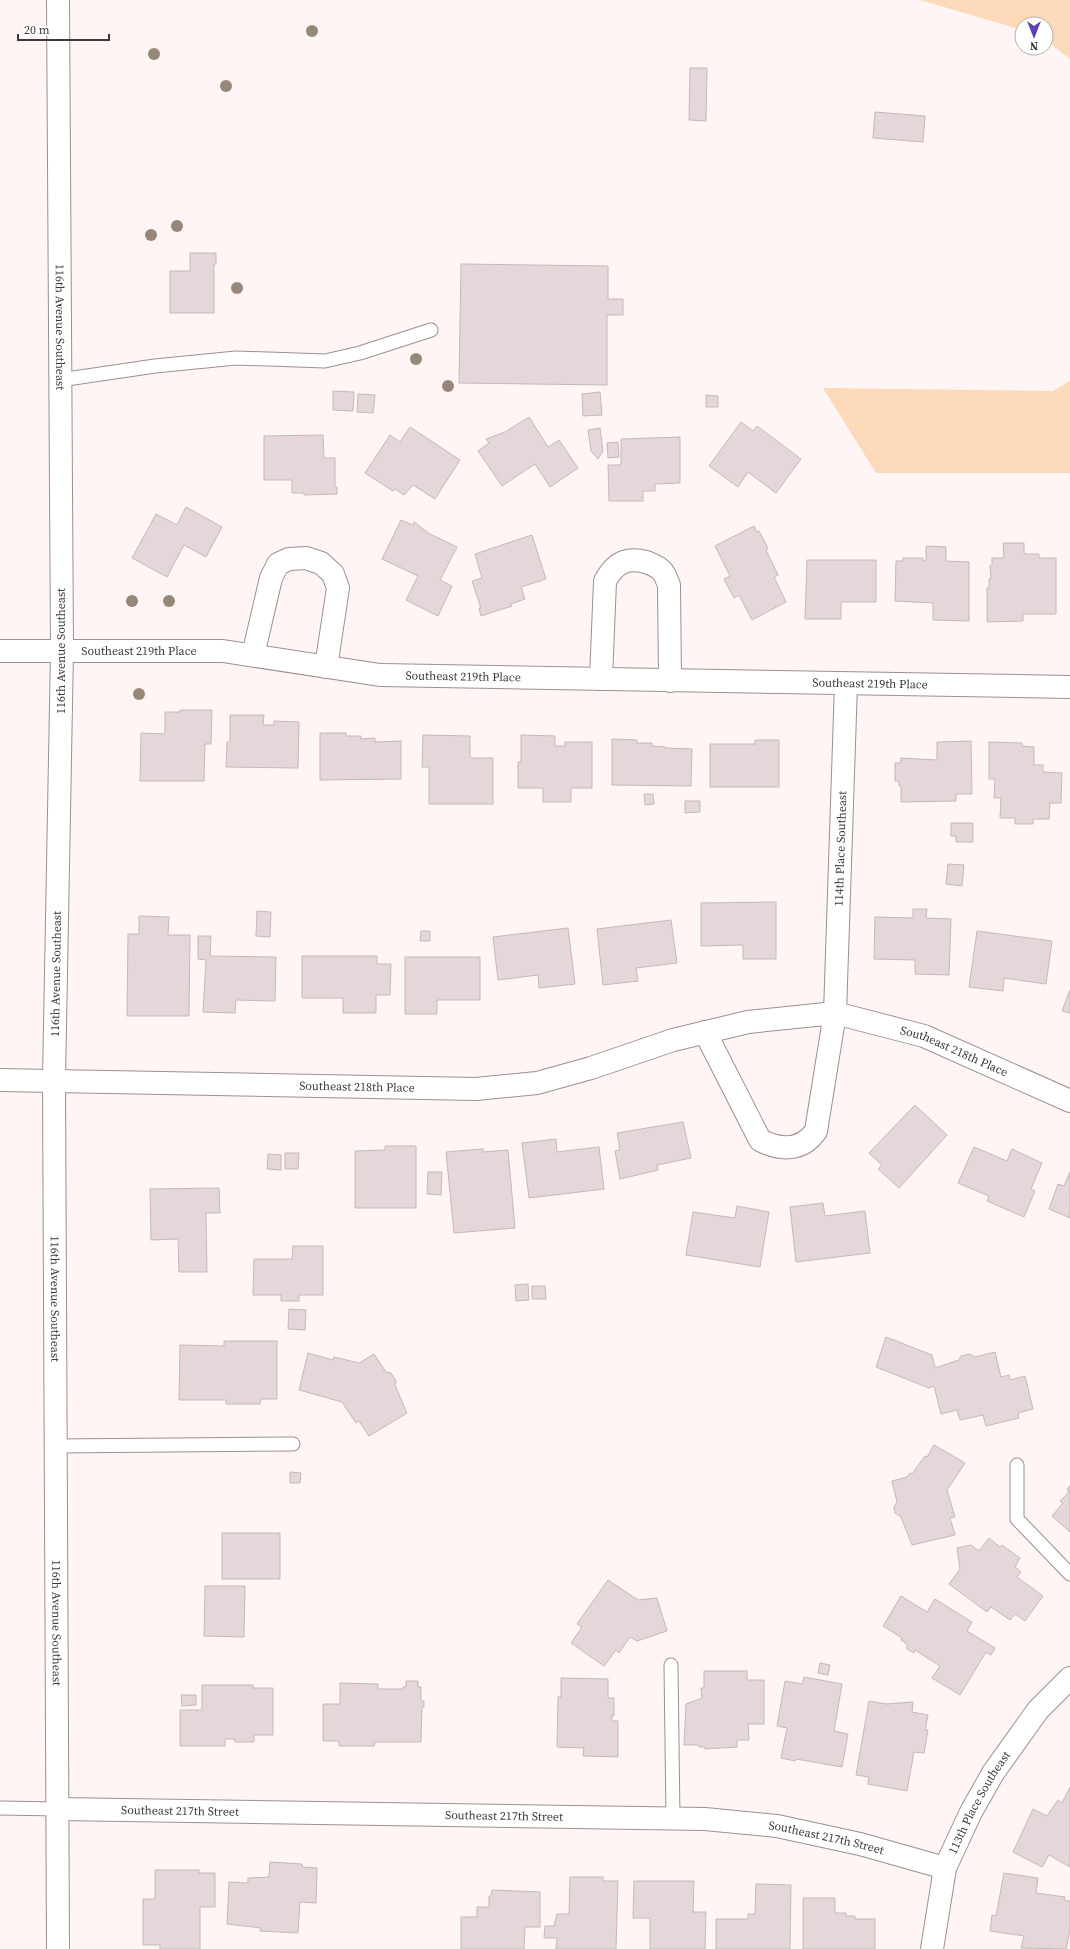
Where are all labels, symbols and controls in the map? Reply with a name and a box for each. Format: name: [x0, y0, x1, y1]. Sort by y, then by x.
scale bar: [18, 16, 109, 42]
north arrow: [1014, 16, 1054, 56]
text: 20 m: [24, 22, 50, 38]
text: N: [1030, 38, 1038, 53]
street label: 116th Avenue Southeast: [52, 264, 68, 390]
street label: 116th Avenue Southeast: [53, 588, 69, 714]
street label: Southeast 219th Place: [81, 643, 197, 659]
street label: Southeast 219th Place: [405, 667, 521, 685]
street label: Southeast 219th Place: [812, 675, 928, 693]
street label: 114th Place Southeast: [831, 791, 850, 907]
street label: 116th Avenue Southeast: [47, 911, 65, 1037]
street label: Southeast 218th Place: [898, 1022, 1010, 1080]
street label: Southeast 218th Place: [299, 1078, 415, 1096]
street label: 116th Avenue Southeast: [47, 1236, 63, 1362]
street label: 116th Avenue Southeast: [48, 1560, 65, 1686]
street label: 113th Place Southeast: [945, 1748, 1014, 1857]
street label: Southeast 217th Street: [121, 1802, 239, 1820]
street label: Southeast 217th Street: [445, 1807, 563, 1825]
street label: Southeast 217th Street: [768, 1817, 886, 1858]

